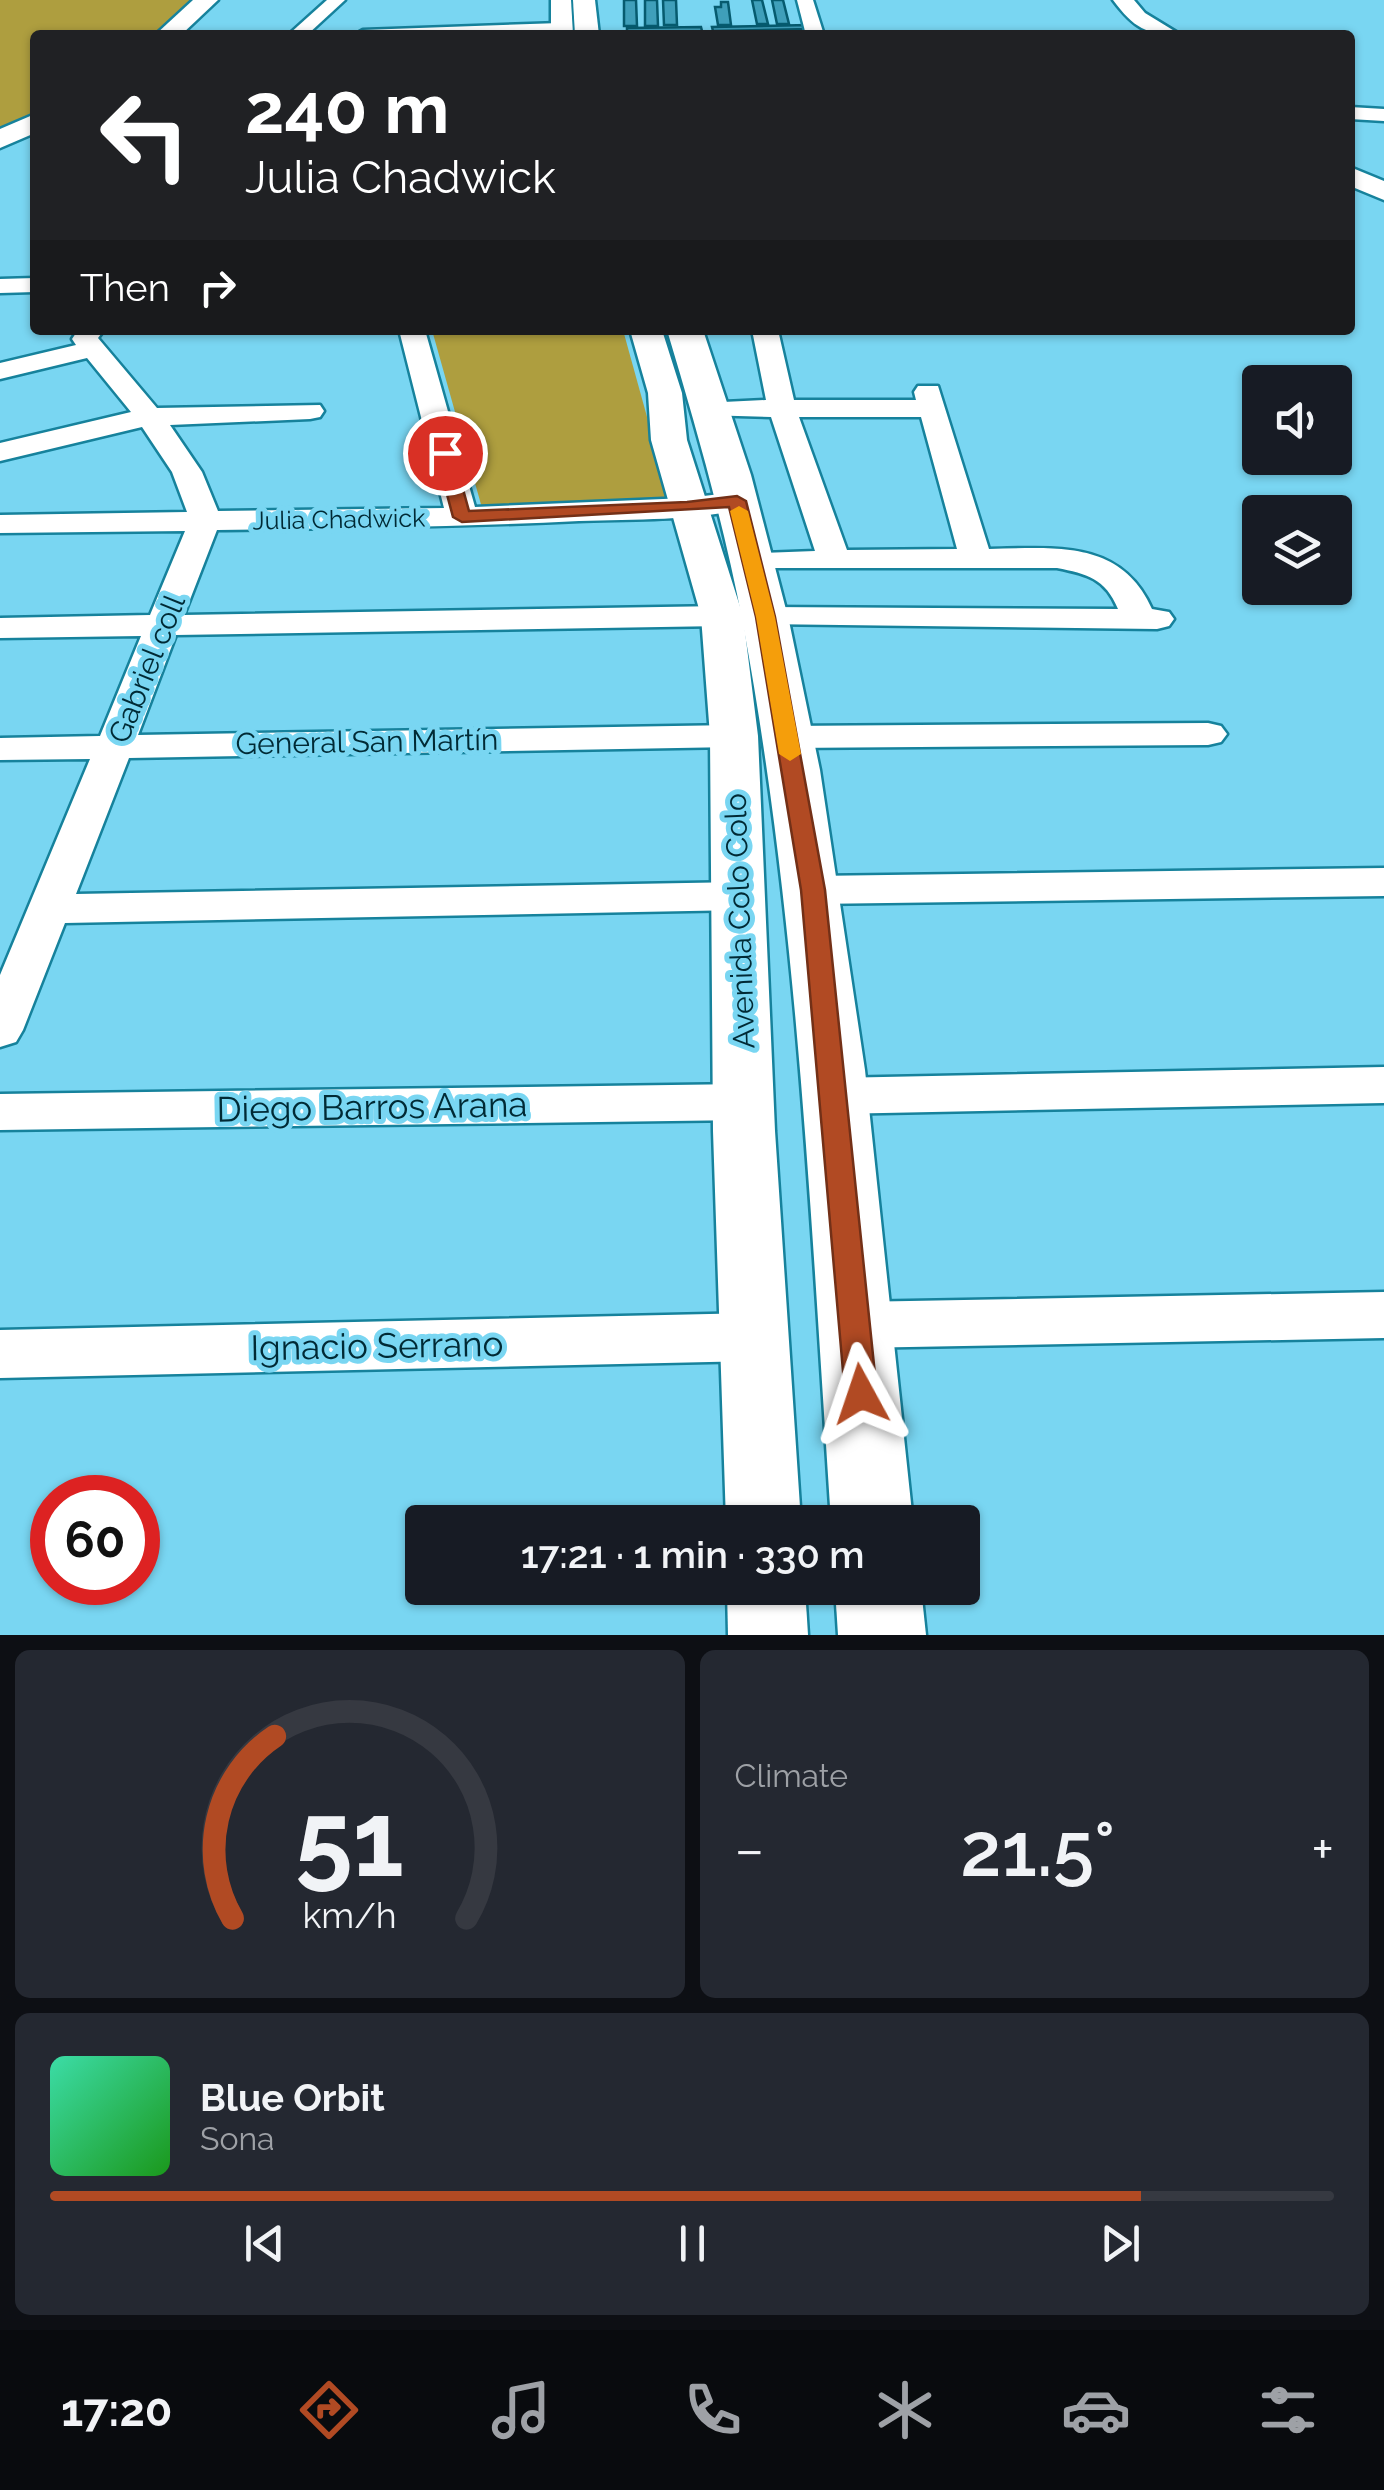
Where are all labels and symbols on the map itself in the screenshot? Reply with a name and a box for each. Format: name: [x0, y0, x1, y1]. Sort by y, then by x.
pin: [403, 411, 488, 496]
street label: Julia Chadwick: [252, 502, 426, 536]
street label: Gabriel coll: [101, 589, 192, 748]
street label: General San Martín: [235, 722, 499, 761]
street label: Avenida Colo Colo: [718, 793, 761, 1049]
street label: Diego Barros Arana: [216, 1083, 528, 1130]
street label: Ignacio Serrano: [250, 1323, 504, 1368]
position arrow: [809, 1342, 913, 1446]
speed limit sign: 60: [30, 1475, 160, 1605]

